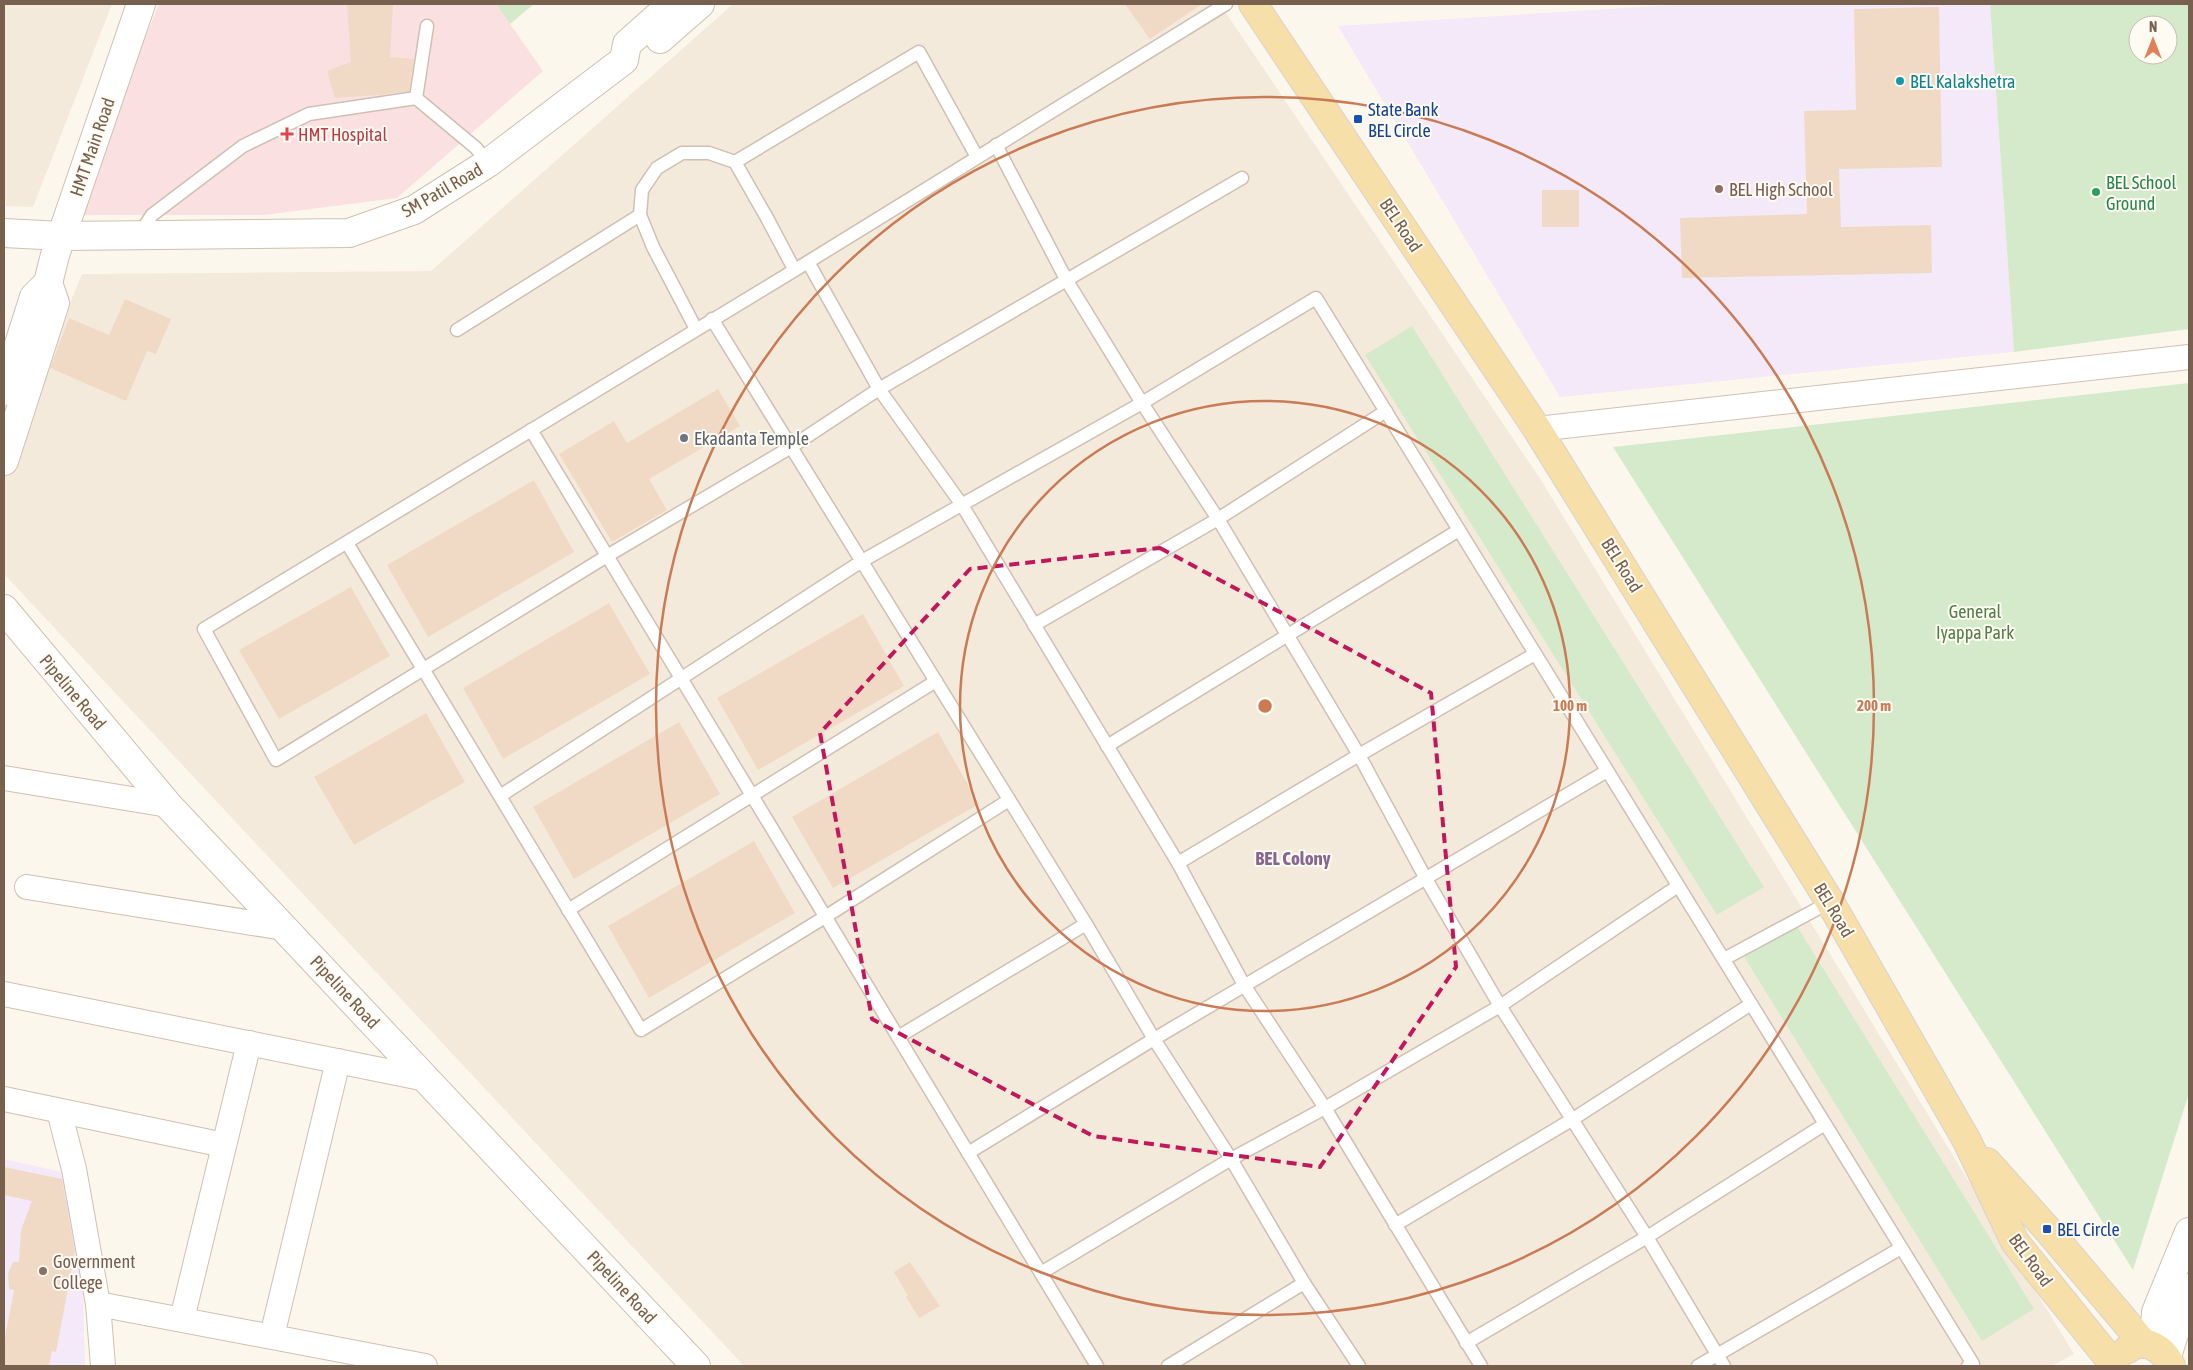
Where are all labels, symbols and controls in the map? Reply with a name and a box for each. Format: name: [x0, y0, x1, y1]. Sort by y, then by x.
north arrow: [2128, 15, 2178, 65]
text: N: [2149, 19, 2157, 35]
place label: BEL Kalakshetra: [1910, 71, 2015, 92]
marker: BEL Kalakshetra: [1894, 75, 1906, 87]
street label: HMT Main Road: [65, 95, 119, 199]
place label: State Bank BEL Circle: [1368, 99, 1438, 141]
marker: State Bank BEL Circle: [1352, 113, 1364, 125]
place label: HMT Hospital: [298, 124, 387, 145]
marker: HMT Hospital: [280, 127, 294, 141]
street label: SM Patil Road: [398, 158, 486, 222]
place label: BEL School Ground: [2106, 172, 2177, 214]
place label: BEL High School: [1729, 179, 1833, 200]
marker: BEL High School: [1713, 183, 1725, 195]
marker: BEL School Ground: [2090, 186, 2102, 198]
street label: BEL Road: [1376, 194, 1426, 256]
place label: Ekadanta Temple: [694, 428, 809, 449]
marker: Ekadanta Temple: [678, 432, 690, 444]
street label: BEL Road: [1597, 534, 1647, 596]
park label: General Iyappa Park: [1936, 601, 2014, 643]
street label: Pipeline Road: [35, 650, 111, 734]
centre of rings: [1256, 697, 1274, 715]
text: 100 m: [1553, 697, 1587, 714]
text: 200 m: [1857, 697, 1891, 714]
district label: BEL Colony: [1255, 847, 1331, 869]
street label: BEL Road: [1810, 879, 1858, 941]
street label: Pipeline Road: [306, 951, 384, 1033]
place label: BEL Circle: [2057, 1219, 2120, 1240]
marker: BEL Circle: [2041, 1223, 2053, 1235]
street label: BEL Road: [2005, 1230, 2057, 1290]
street label: Pipeline Road: [583, 1246, 661, 1328]
place label: Government College: [53, 1251, 135, 1293]
marker: Government College: [37, 1265, 49, 1277]

